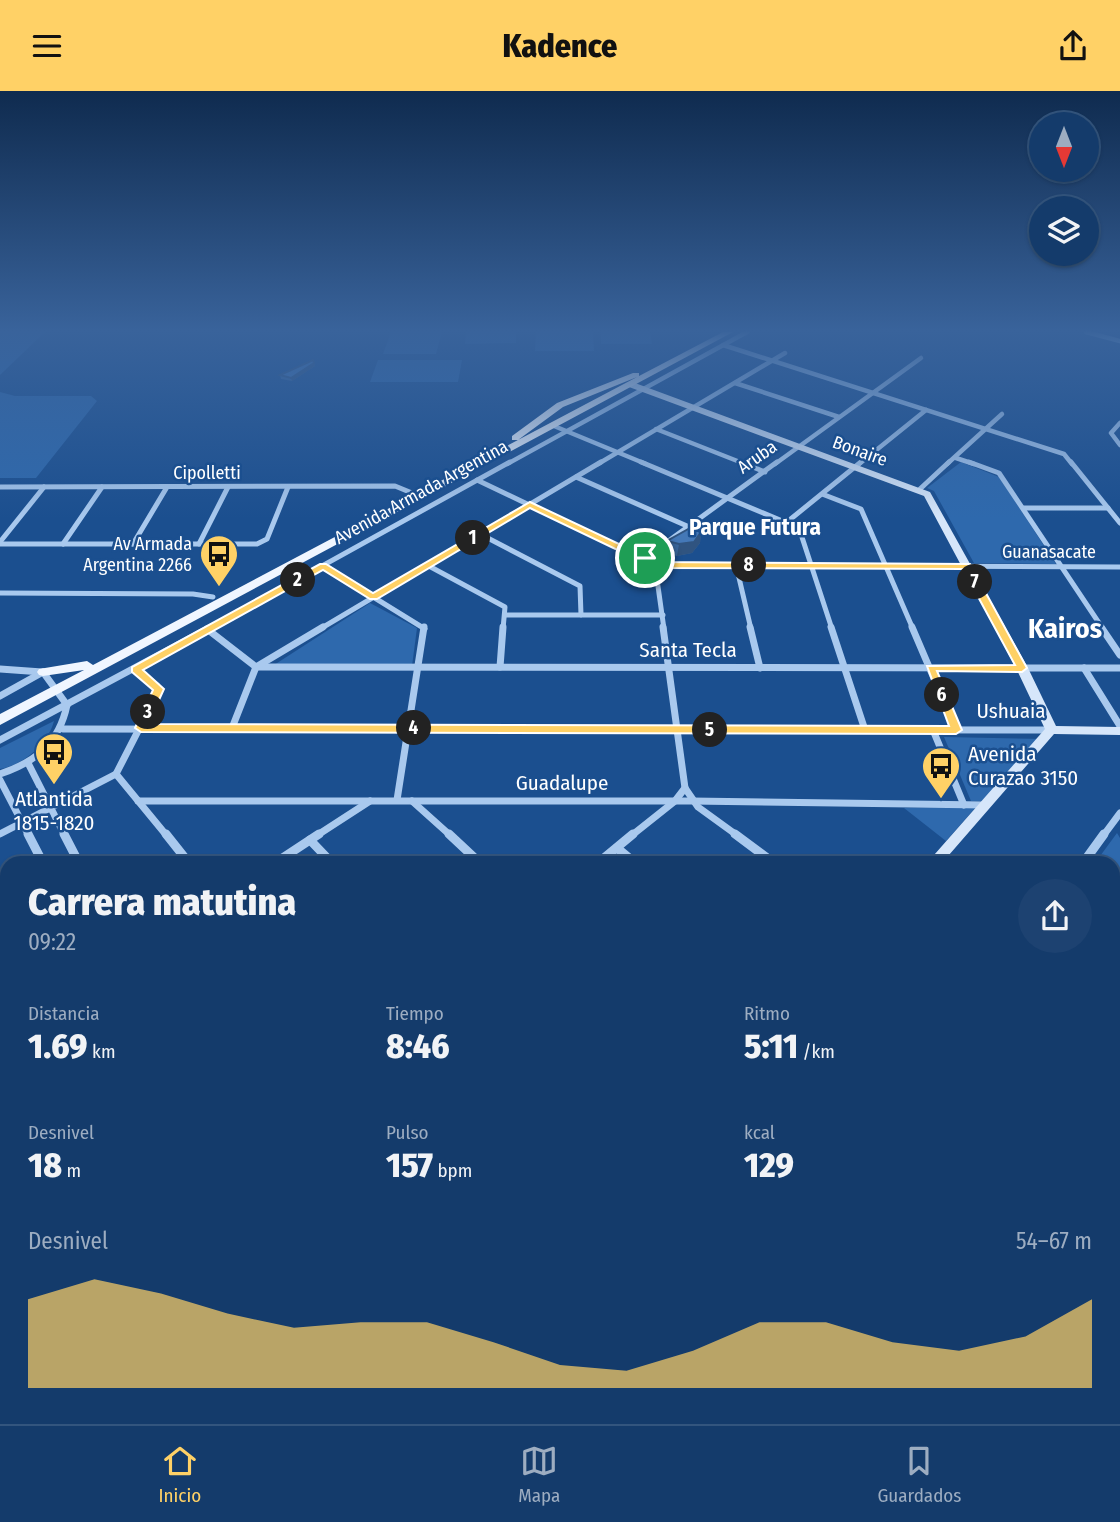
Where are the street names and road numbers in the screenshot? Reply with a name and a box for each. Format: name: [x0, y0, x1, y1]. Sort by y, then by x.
street label: Bonaire: [830, 431, 891, 471]
street label: Avenida Armada Argentina: [330, 435, 512, 549]
street label: Aruba: [733, 435, 781, 478]
street label: Cipolletti: [173, 462, 241, 484]
street label: Guanasacate: [1002, 541, 1096, 563]
street label: Santa Tecla: [639, 637, 737, 663]
street label: Ushuaia: [976, 698, 1046, 724]
street label: Guadalupe: [516, 770, 608, 796]

